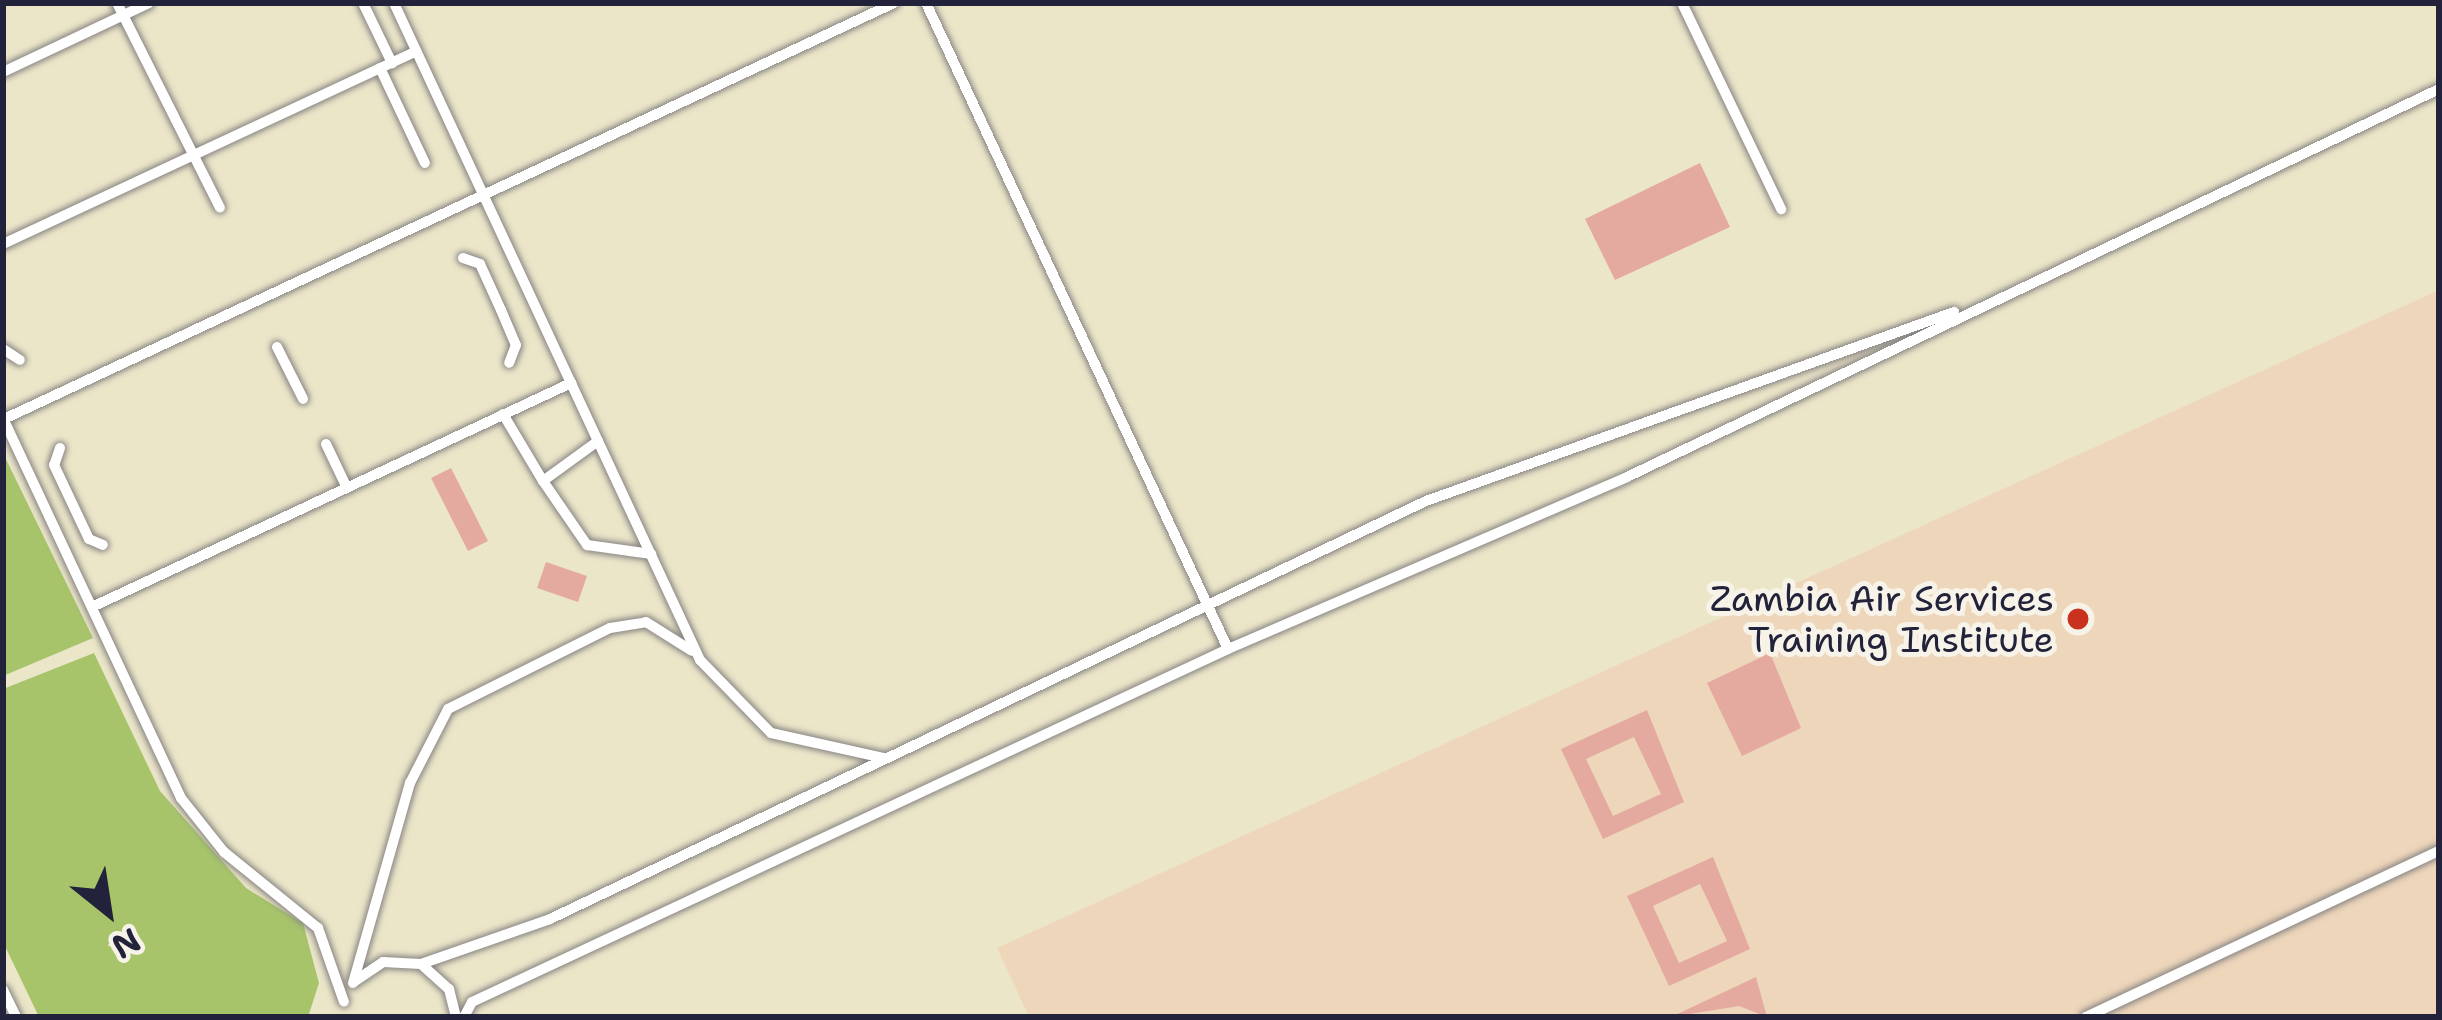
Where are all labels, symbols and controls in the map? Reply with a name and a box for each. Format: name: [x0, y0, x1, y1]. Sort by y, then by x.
place label: Zambia Air Services Training Institute: [1710, 576, 2054, 661]
marker: Zambia Air Services Training Institute: [2065, 606, 2091, 632]
north arrow: [48, 852, 168, 972]
text: N: [104, 918, 149, 970]

